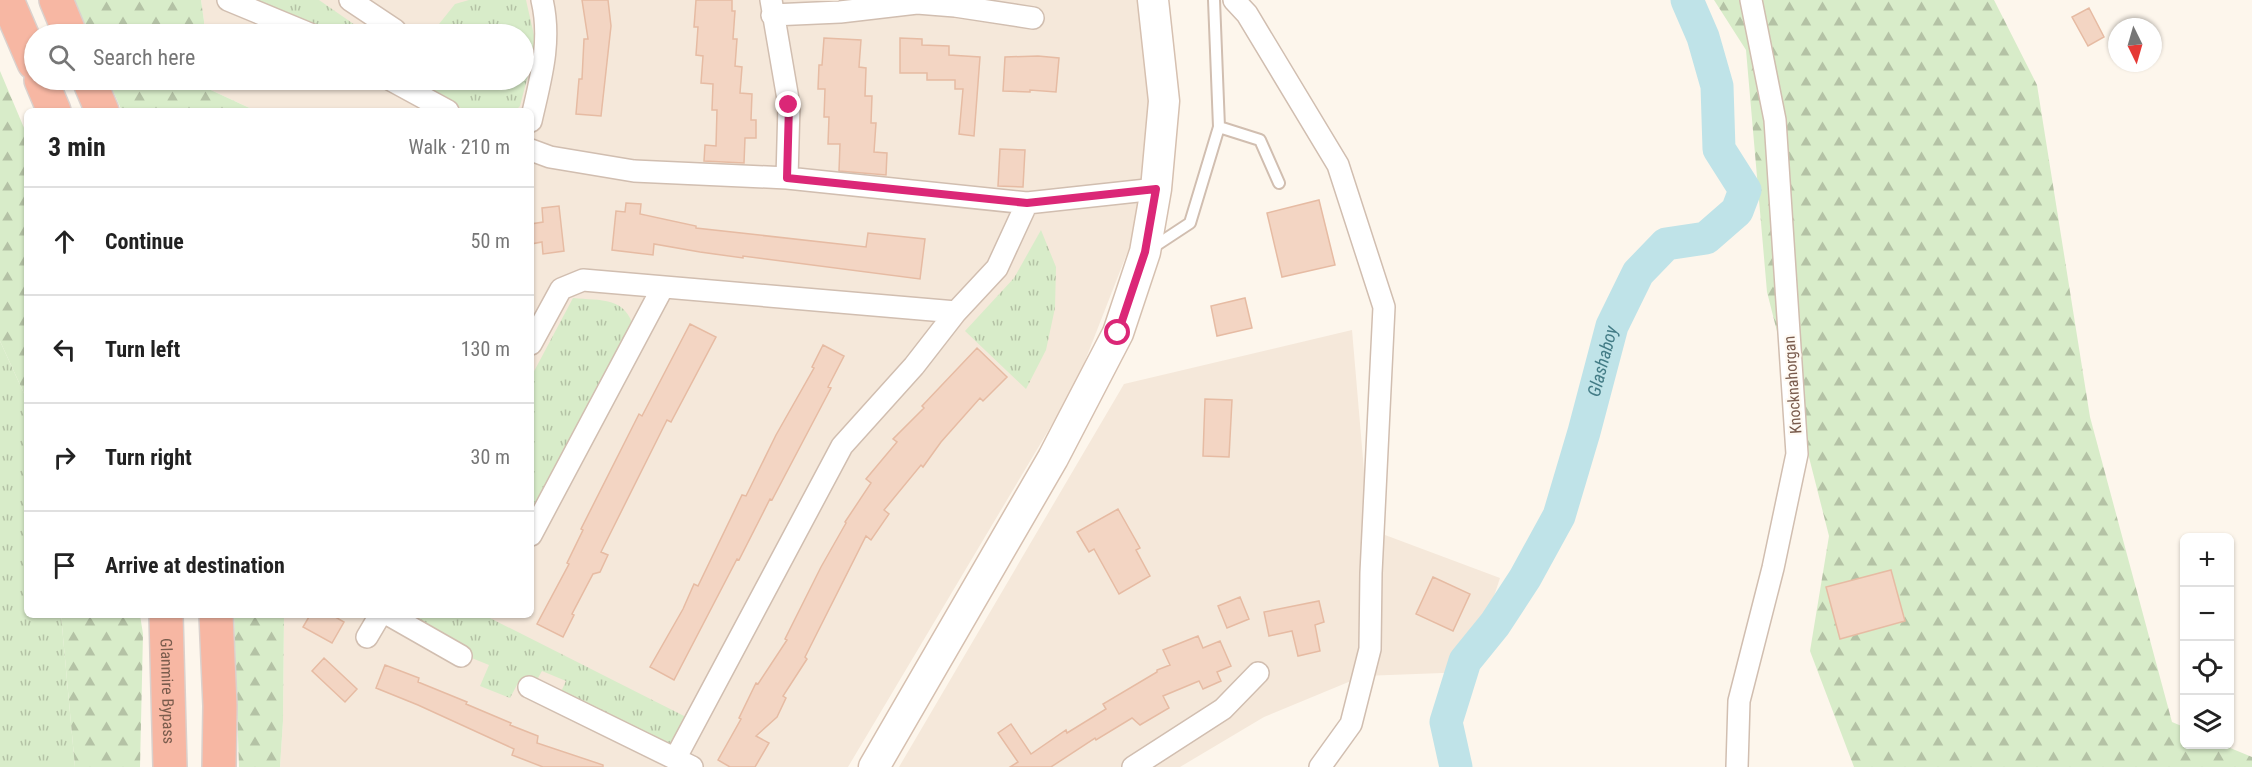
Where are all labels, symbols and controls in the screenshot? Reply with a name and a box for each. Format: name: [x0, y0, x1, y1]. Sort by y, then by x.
north arrow: [2108, 18, 2162, 72]
search box: [24, 24, 534, 90]
icon: search: [45, 41, 78, 74]
text: Search here: [93, 45, 195, 70]
route end: [775, 91, 801, 117]
text: 3 min: [48, 132, 106, 162]
text: Walk · 210 m: [409, 135, 510, 159]
icon: ahead: [48, 225, 81, 258]
text: Continue: [105, 229, 184, 254]
text: 50 m: [471, 229, 510, 253]
route start: [1104, 319, 1130, 345]
water label: Glashaboy: [1583, 323, 1622, 399]
icon: left: [48, 333, 81, 366]
street label: Knocknahorgan: [1780, 335, 1805, 435]
text: Turn left: [105, 337, 180, 362]
text: 130 m: [461, 337, 510, 361]
icon: right: [48, 441, 81, 474]
text: Turn right: [105, 445, 192, 470]
text: 30 m: [471, 445, 510, 469]
map controls: [2180, 533, 2234, 749]
button: +: [2180, 533, 2234, 587]
icon: arrive: [48, 549, 81, 582]
text: Arrive at destination: [105, 553, 285, 578]
button: −: [2180, 587, 2234, 641]
street label: Glanmire Bypass: [157, 638, 178, 744]
button: locate: [2180, 641, 2234, 695]
button: layers: [2180, 695, 2234, 749]

